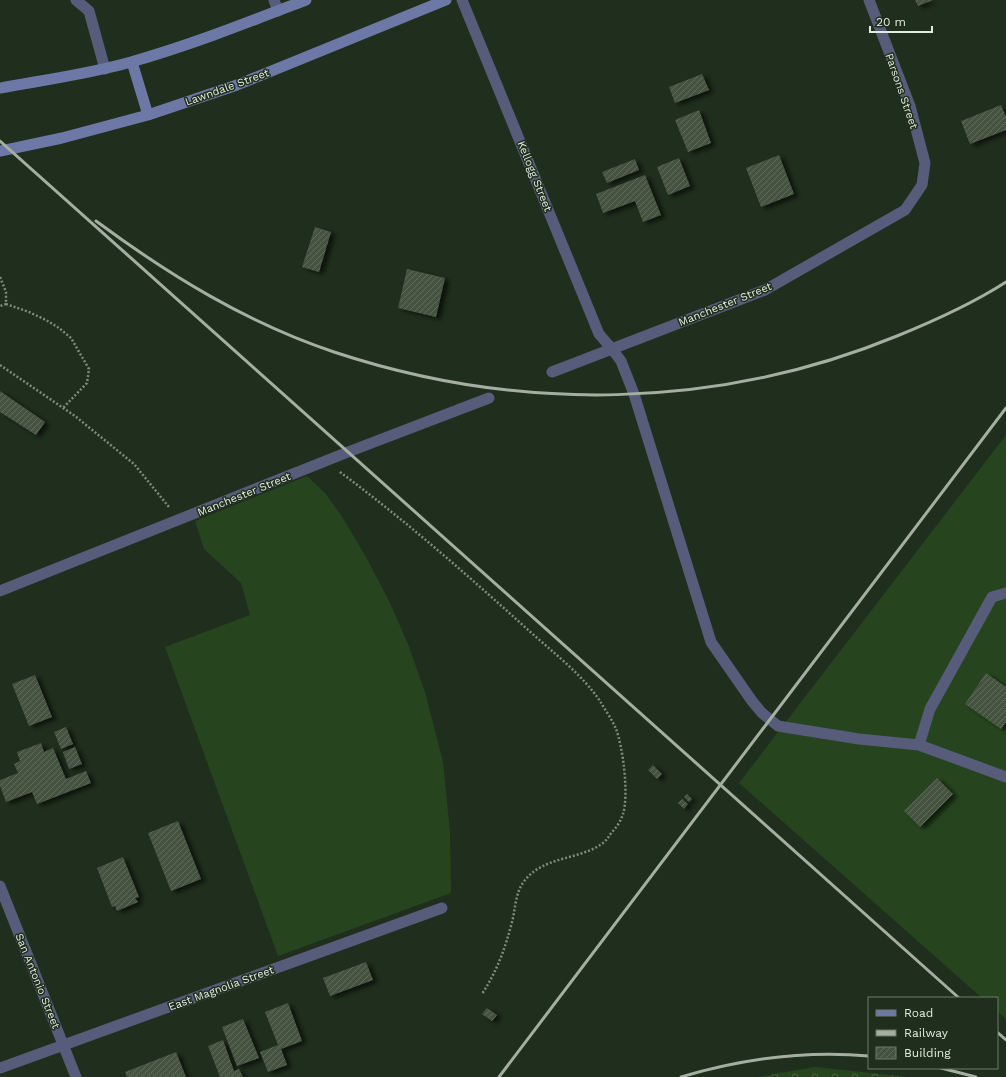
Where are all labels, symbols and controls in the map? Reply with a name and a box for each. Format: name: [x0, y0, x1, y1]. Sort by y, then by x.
scale bar: [870, 8, 932, 34]
text: 20 m: [876, 15, 906, 29]
street label: Parsons Street: [883, 52, 921, 131]
street label: Lawndale Street: [183, 66, 271, 109]
street label: Kellogg Street: [514, 139, 555, 214]
street label: Manchester Street: [677, 280, 774, 329]
street label: Manchester Street: [196, 470, 293, 519]
street label: San Antonio Street: [12, 932, 63, 1031]
street label: East Magnolia Street: [167, 963, 276, 1014]
legend: [868, 997, 998, 1069]
text: Road: [904, 1006, 933, 1020]
text: Railway: [904, 1026, 949, 1040]
text: Building: [904, 1046, 951, 1060]

